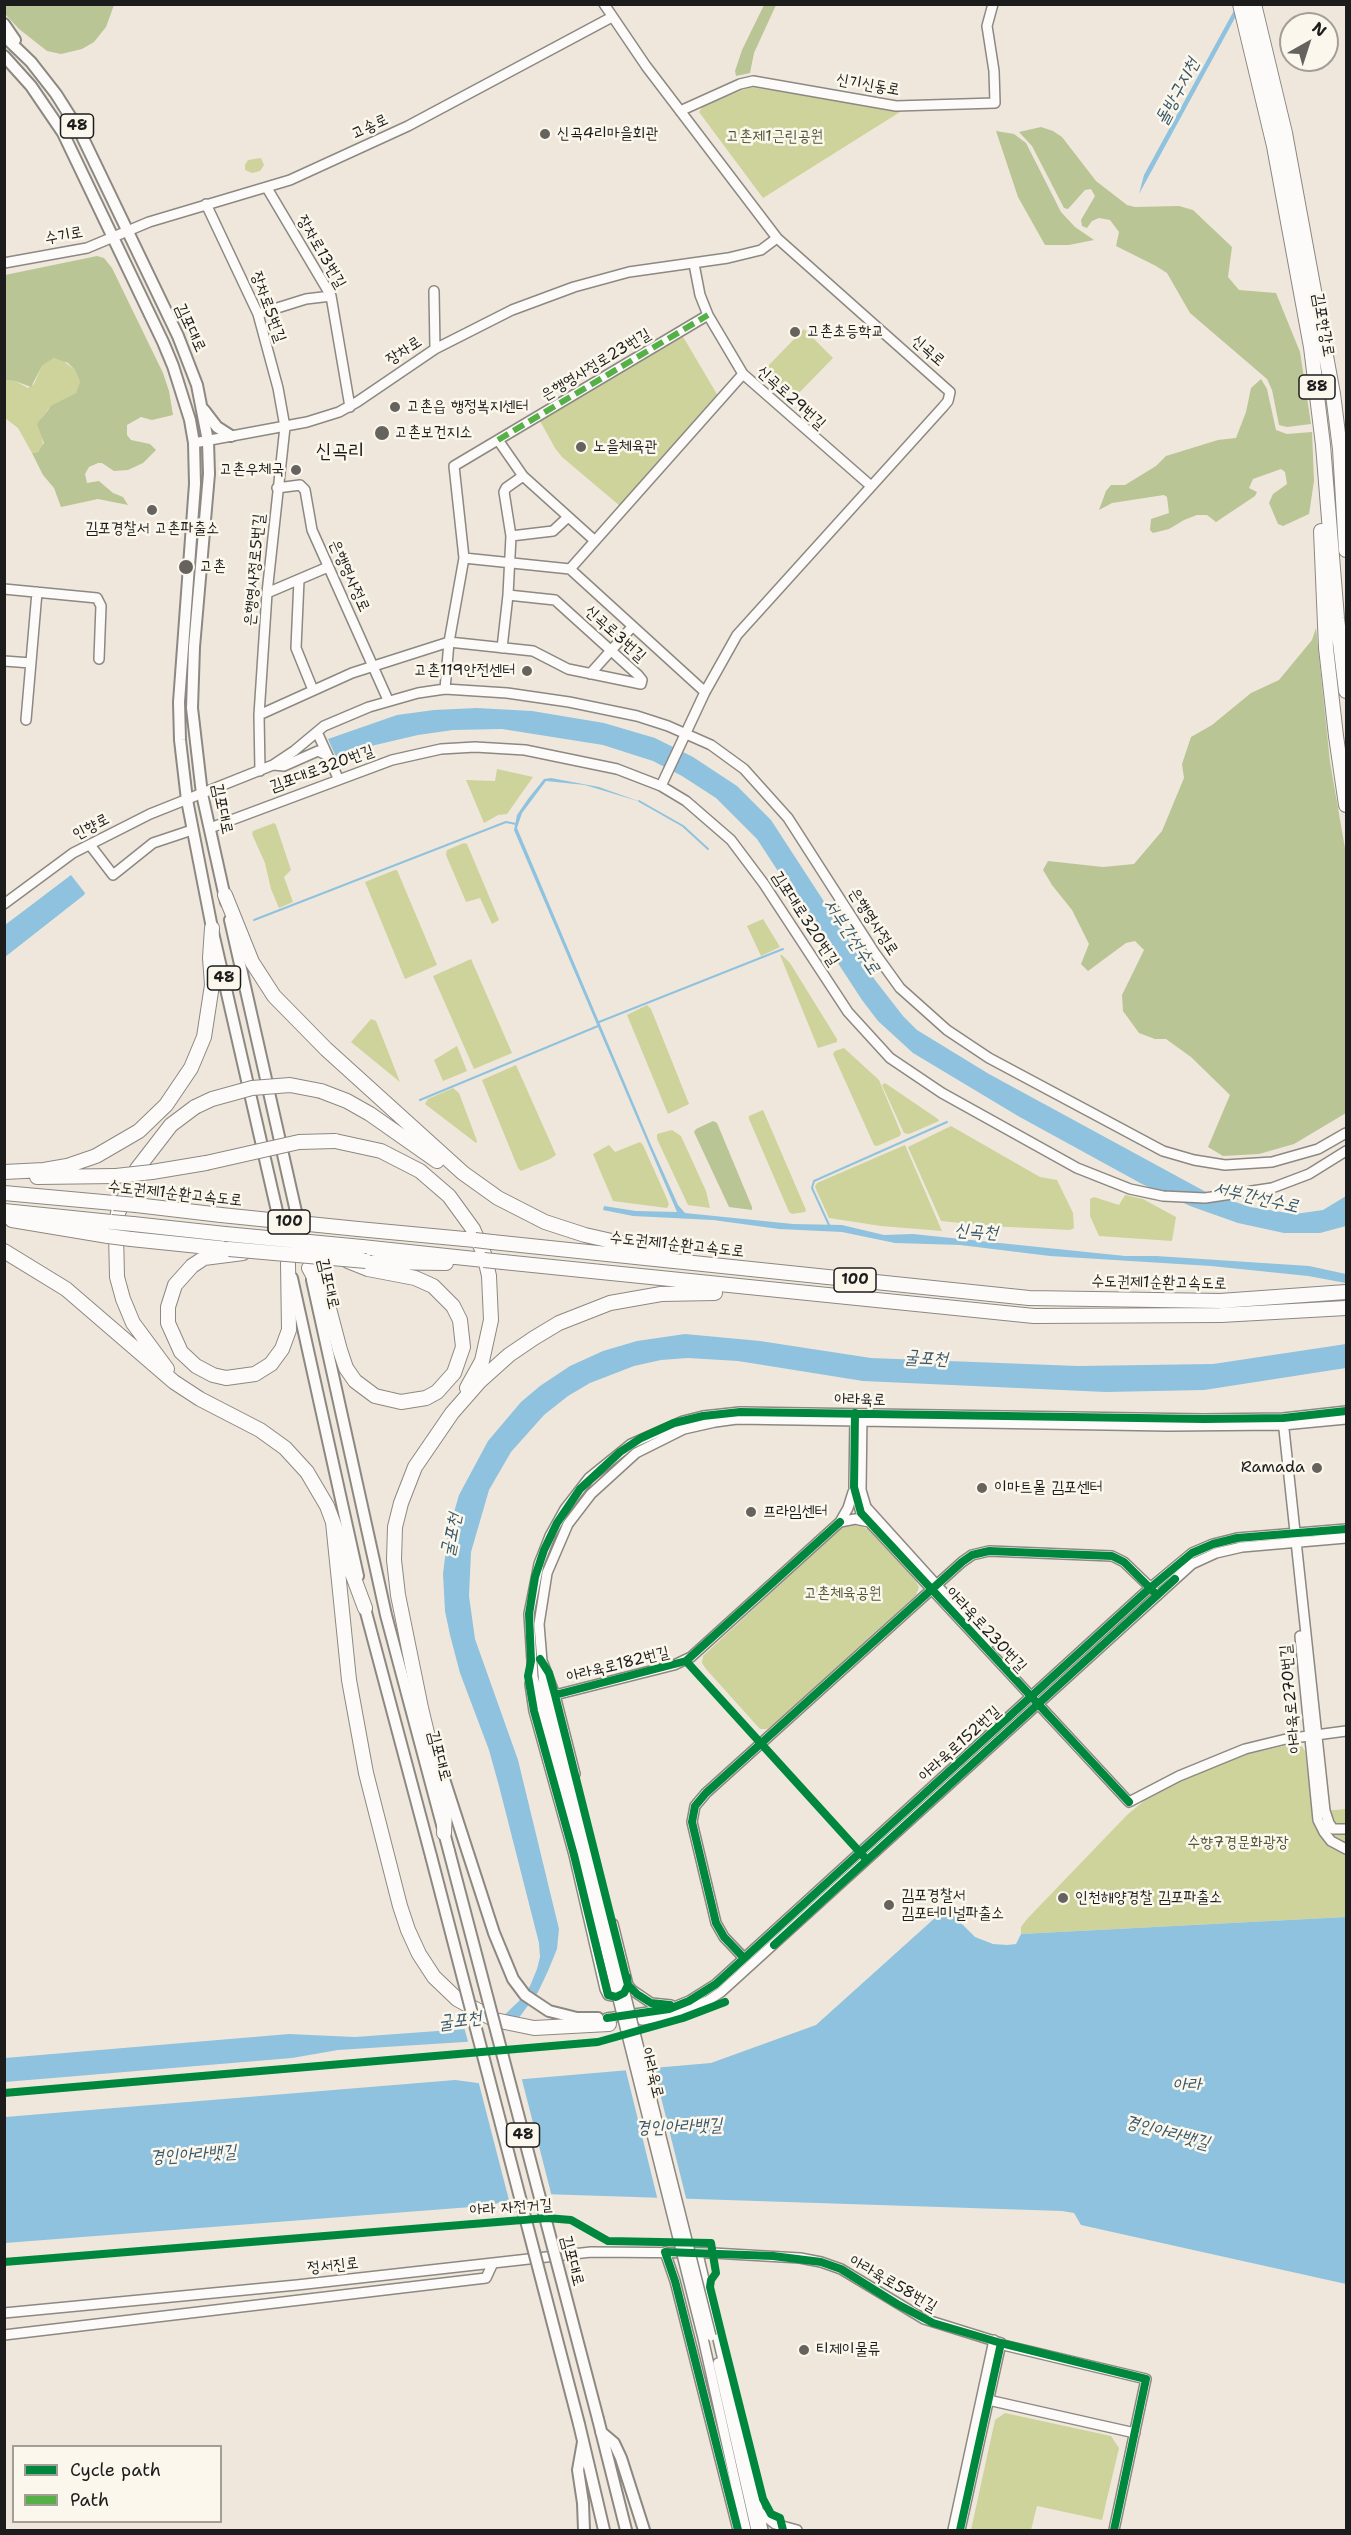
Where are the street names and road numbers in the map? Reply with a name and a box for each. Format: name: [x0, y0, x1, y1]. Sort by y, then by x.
street label: 신기신동로: [835, 70, 901, 100]
street label: 고송로: [348, 110, 392, 144]
road number: 48: [60, 114, 94, 138]
street label: 장차로13번길: [292, 212, 350, 292]
street label: 수기로: [43, 223, 85, 249]
street label: 장차로5번길: [246, 269, 290, 345]
street label: 김포한강로: [1308, 292, 1338, 358]
street label: 김포대로: [170, 301, 210, 355]
street label: 은행영사정로23번길: [538, 325, 654, 405]
street label: 신곡로: [907, 331, 949, 371]
street label: 장차로: [383, 332, 425, 370]
street label: 신곡로29번길: [753, 362, 829, 434]
road number: 88: [1299, 375, 1335, 399]
street label: 은행영사정로5번길: [241, 513, 269, 627]
street label: 은행영사정로: [325, 537, 373, 615]
street label: 신곡로3번길: [580, 602, 650, 666]
street label: 김포대로320번길: [267, 741, 377, 797]
street label: 김포대로: [207, 782, 237, 836]
street label: 인향로: [69, 810, 113, 844]
street label: 김포대로320번길: [767, 868, 843, 970]
street label: 은행영사정로: [844, 884, 902, 960]
road number: 48: [208, 966, 240, 990]
street label: 수도권제1순환고속도로: [107, 1177, 243, 1211]
road number: 100: [268, 1210, 310, 1234]
street label: 수도권제1순환고속도로: [609, 1228, 745, 1262]
street label: 김포대로: [313, 1257, 343, 1311]
road number: 100: [834, 1268, 876, 1292]
street label: 수도권제1순환고속도로: [1091, 1272, 1227, 1294]
street label: 아라육로: [834, 1390, 886, 1410]
street label: 아라육로230번길: [942, 1583, 1030, 1677]
street label: 아라육로182번길: [565, 1643, 671, 1687]
street label: 아라육로270번길: [1277, 1644, 1305, 1754]
street label: 아라육로152번길: [915, 1702, 1005, 1786]
street label: 김포대로: [423, 1729, 455, 1783]
street label: 아라육로: [636, 2046, 668, 2100]
road number: 48: [506, 2123, 540, 2147]
street label: 아라 자전거길: [469, 2196, 553, 2220]
street label: 김포대로: [556, 2234, 588, 2288]
street label: 아라육로58번길: [846, 2251, 940, 2317]
street label: 정서진로: [306, 2254, 360, 2278]

